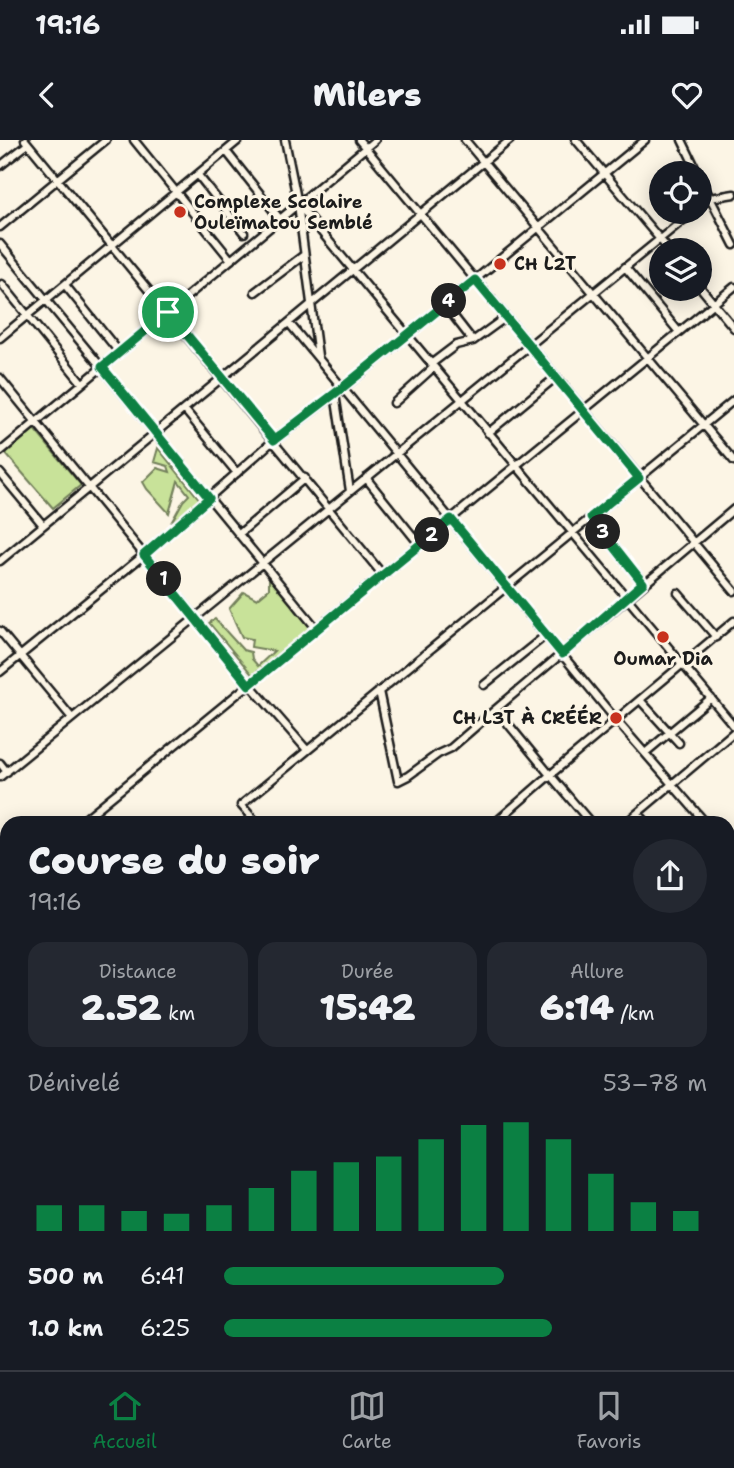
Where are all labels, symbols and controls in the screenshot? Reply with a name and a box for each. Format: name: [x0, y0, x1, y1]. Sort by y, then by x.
text: 19:16: [35, 7, 101, 42]
text: Milers: [313, 73, 421, 116]
icon: back: [28, 76, 66, 114]
icon: heart: [668, 76, 706, 114]
map controls: [649, 161, 712, 301]
button: locate: [649, 161, 712, 224]
place label: Complexe Scolaire Ouleïmatou Semblé: [194, 190, 373, 235]
marker: Complexe Scolaire Ouleïmatou Semblé: [172, 204, 188, 220]
button: layers: [649, 238, 712, 301]
place label: CH L2T: [514, 252, 576, 276]
marker: CH L2T: [492, 256, 508, 272]
pin: [138, 282, 198, 342]
pin: 4: [432, 284, 466, 318]
text: 4: [442, 288, 455, 313]
icon: arrive: [149, 293, 187, 331]
pin: 3: [586, 514, 620, 550]
pin: 2: [414, 518, 450, 552]
text: 3: [596, 519, 609, 544]
text: 2: [425, 522, 438, 547]
pin: 1: [146, 562, 182, 597]
text: 1: [159, 566, 168, 591]
marker: Oumar Dia: [655, 629, 671, 645]
place label: Oumar Dia: [613, 647, 713, 671]
place label: CH L3T À CRÉÉR: [452, 704, 602, 730]
marker: CH L3T À CRÉÉR: [608, 710, 624, 726]
text: Course du soir: [28, 835, 320, 886]
button: share: [633, 839, 707, 913]
text: 19:16: [28, 887, 82, 917]
text: Distance: [99, 959, 177, 984]
text: Durée: [341, 959, 394, 984]
text: Allure: [570, 959, 624, 984]
text: 2.52: [81, 984, 162, 1031]
text: 15:42: [319, 984, 416, 1031]
text: 6:14: [540, 984, 614, 1031]
text: km: [162, 1001, 195, 1026]
text: /km: [614, 1001, 655, 1026]
text: Dénivelé: [28, 1068, 120, 1098]
text: 53–78 m: [603, 1068, 707, 1098]
text: 500 m: [28, 1261, 103, 1291]
text: 6:41: [140, 1261, 185, 1291]
text: 1.0 km: [28, 1313, 103, 1343]
text: 6:25: [140, 1313, 190, 1343]
tab: Accueil: [92, 1387, 157, 1454]
tab: Carte: [342, 1387, 392, 1454]
tab: Favoris: [577, 1387, 642, 1454]

